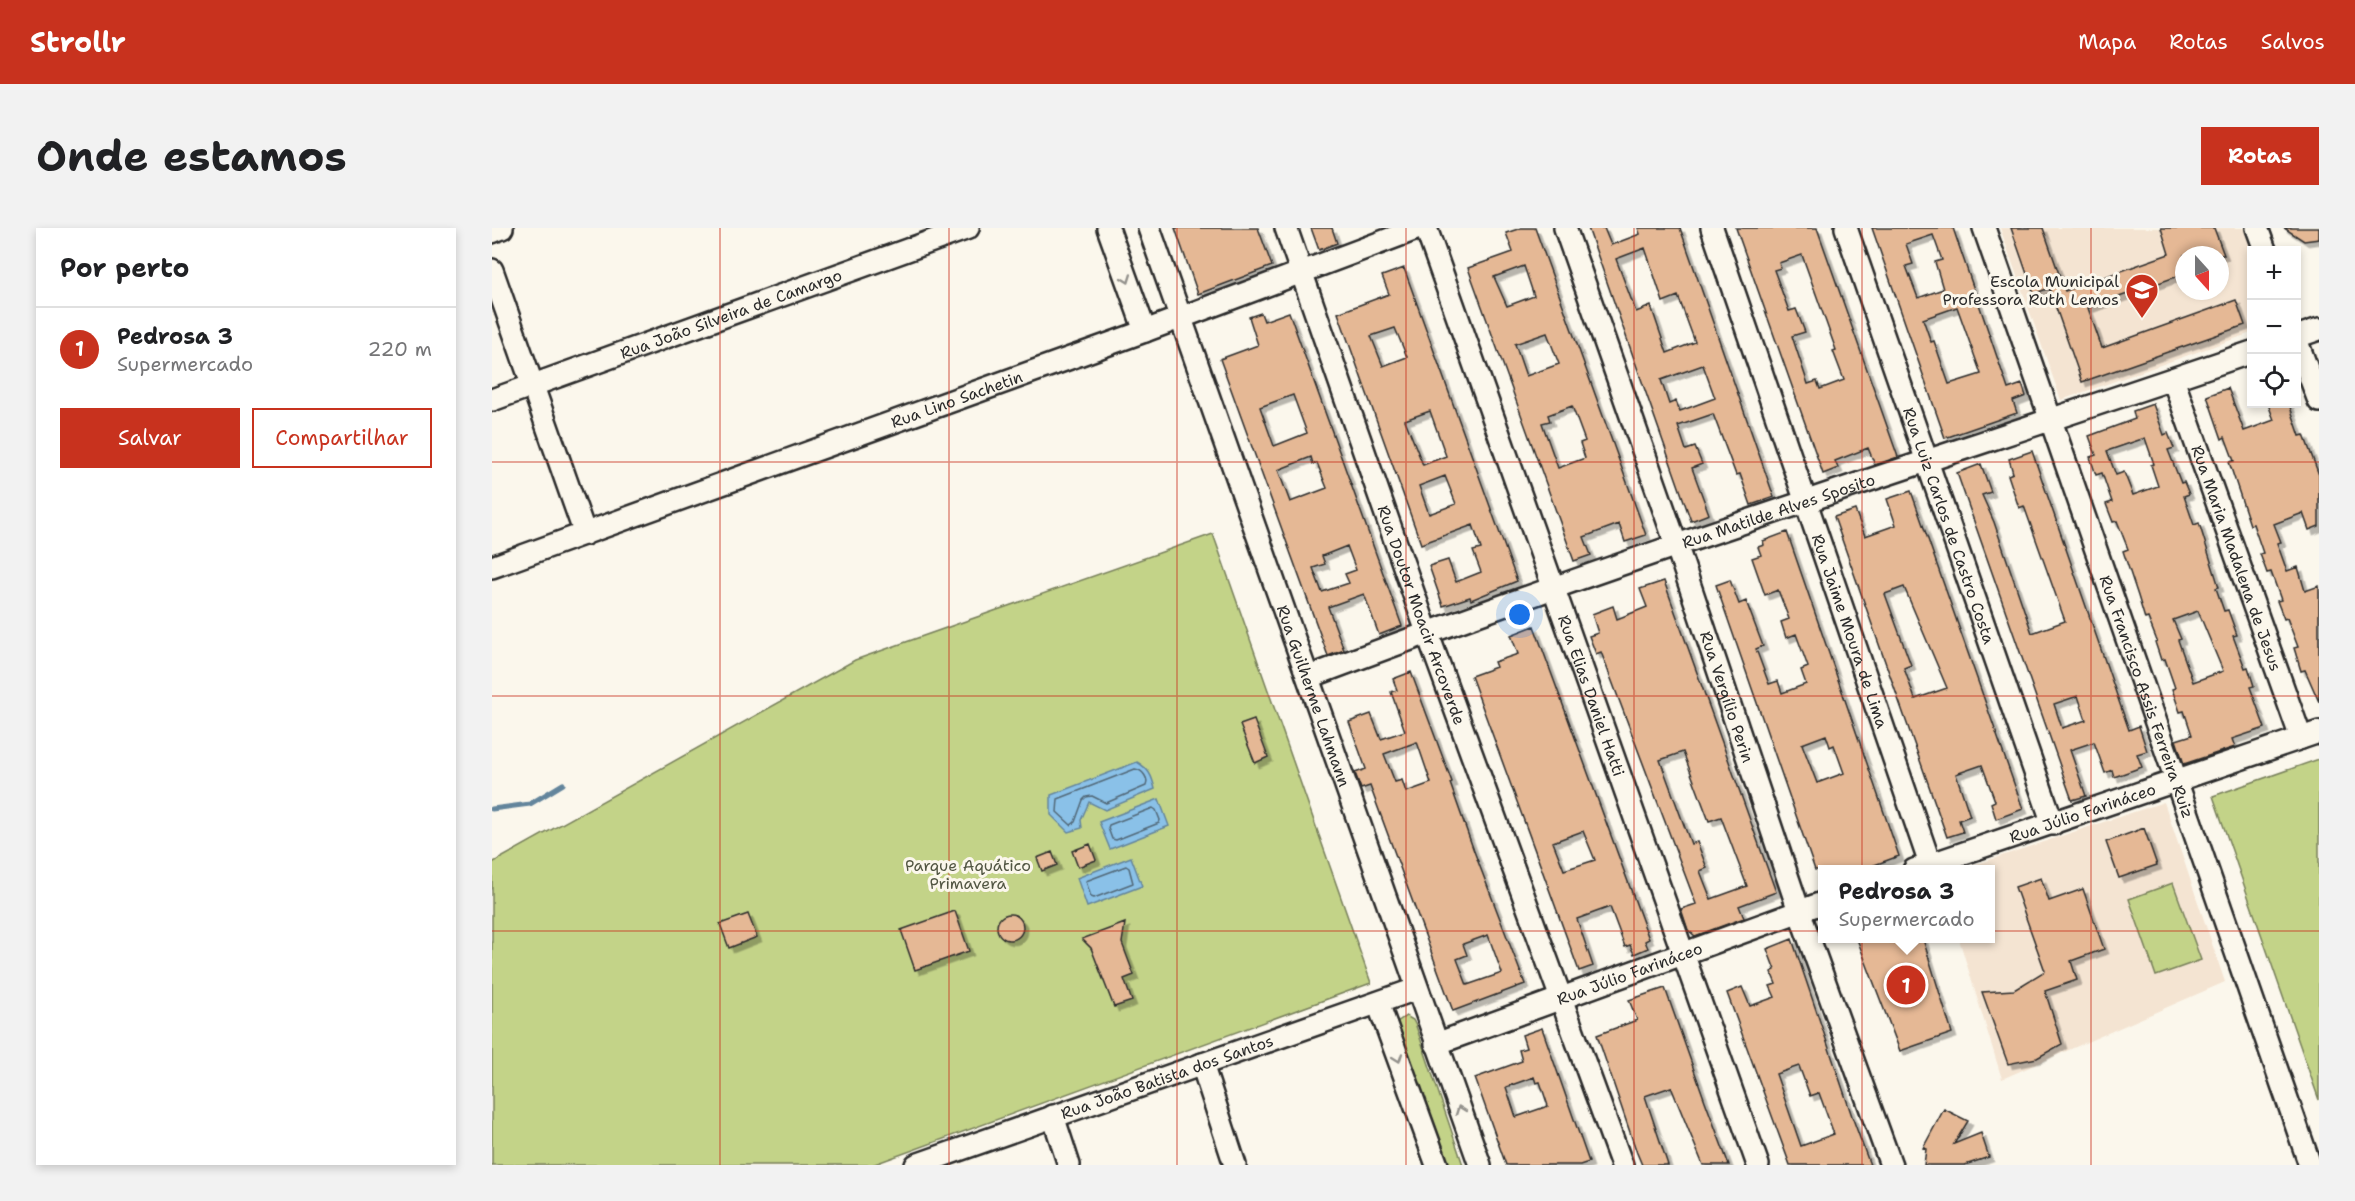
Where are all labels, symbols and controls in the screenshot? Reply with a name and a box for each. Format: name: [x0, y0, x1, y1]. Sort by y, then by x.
text: Strollr: [30, 23, 126, 61]
text: Mapa: [2078, 28, 2136, 56]
text: Rotas: [2169, 28, 2228, 56]
text: Salvos: [2261, 28, 2325, 56]
button: Rotas: [2201, 127, 2319, 185]
text: Onde estamos: [36, 128, 347, 184]
north arrow: [2175, 246, 2229, 300]
map controls: [2247, 246, 2301, 408]
button: +: [2247, 246, 2301, 300]
text: Por perto: [60, 250, 189, 285]
street label: Rua João Silveira de Camargo: [617, 264, 845, 364]
place label: Escola Municipal Professora Ruth Lemos: [1942, 271, 2119, 310]
school or university icon: Escola Municipal Professora Ruth Lemos: [2124, 272, 2160, 319]
one-way arrow: [1119, 273, 1132, 284]
button: −: [2247, 300, 2301, 354]
text: Pedrosa 3: [117, 322, 233, 351]
text: 1: [75, 336, 84, 362]
text: 220 m: [368, 336, 432, 362]
text: Supermercado: [117, 351, 253, 377]
button: locate: [2247, 354, 2301, 408]
street label: Rua Lino Sachetin: [888, 366, 1026, 433]
street label: Rua Luiz Carlos de Castro Costa: [1898, 405, 2000, 647]
button: Salvar: [60, 408, 240, 468]
button: Compartilhar: [252, 408, 432, 468]
street label: Rua Maria Madalena de Jesus: [2186, 442, 2286, 674]
street label: Rua Matilde Alves Sposito: [1679, 469, 1878, 554]
street label: Rua Doutor Moacir Arcoverde: [1373, 502, 1470, 728]
street label: Rua Jaime Moura de Lima: [1807, 531, 1893, 731]
street label: Rua Francisco Assis Ferreira Ruiz: [2095, 572, 2198, 821]
your location: [1505, 600, 1534, 629]
street label: Rua Guilherme Lahmann: [1272, 602, 1355, 790]
street label: Rua Elias Daniel Hatti: [1553, 612, 1629, 779]
street label: Rua Vergílio Perin: [1695, 628, 1759, 765]
street label: Rua Júlio Farináceo: [2007, 778, 2159, 848]
park label: Parque Aquático Primavera: [905, 855, 1031, 894]
popup: [1818, 865, 1995, 943]
text: Pedrosa 3: [1838, 877, 1954, 906]
text: Supermercado: [1838, 906, 1975, 932]
street label: Rua Júlio Farináceo: [1554, 938, 1705, 1010]
pin: 1: [1886, 962, 1926, 1008]
street label: Rua João Batista dos Santos: [1058, 1030, 1276, 1124]
one-way arrow: [1391, 1052, 1404, 1063]
one-way arrow: [1455, 1105, 1468, 1116]

